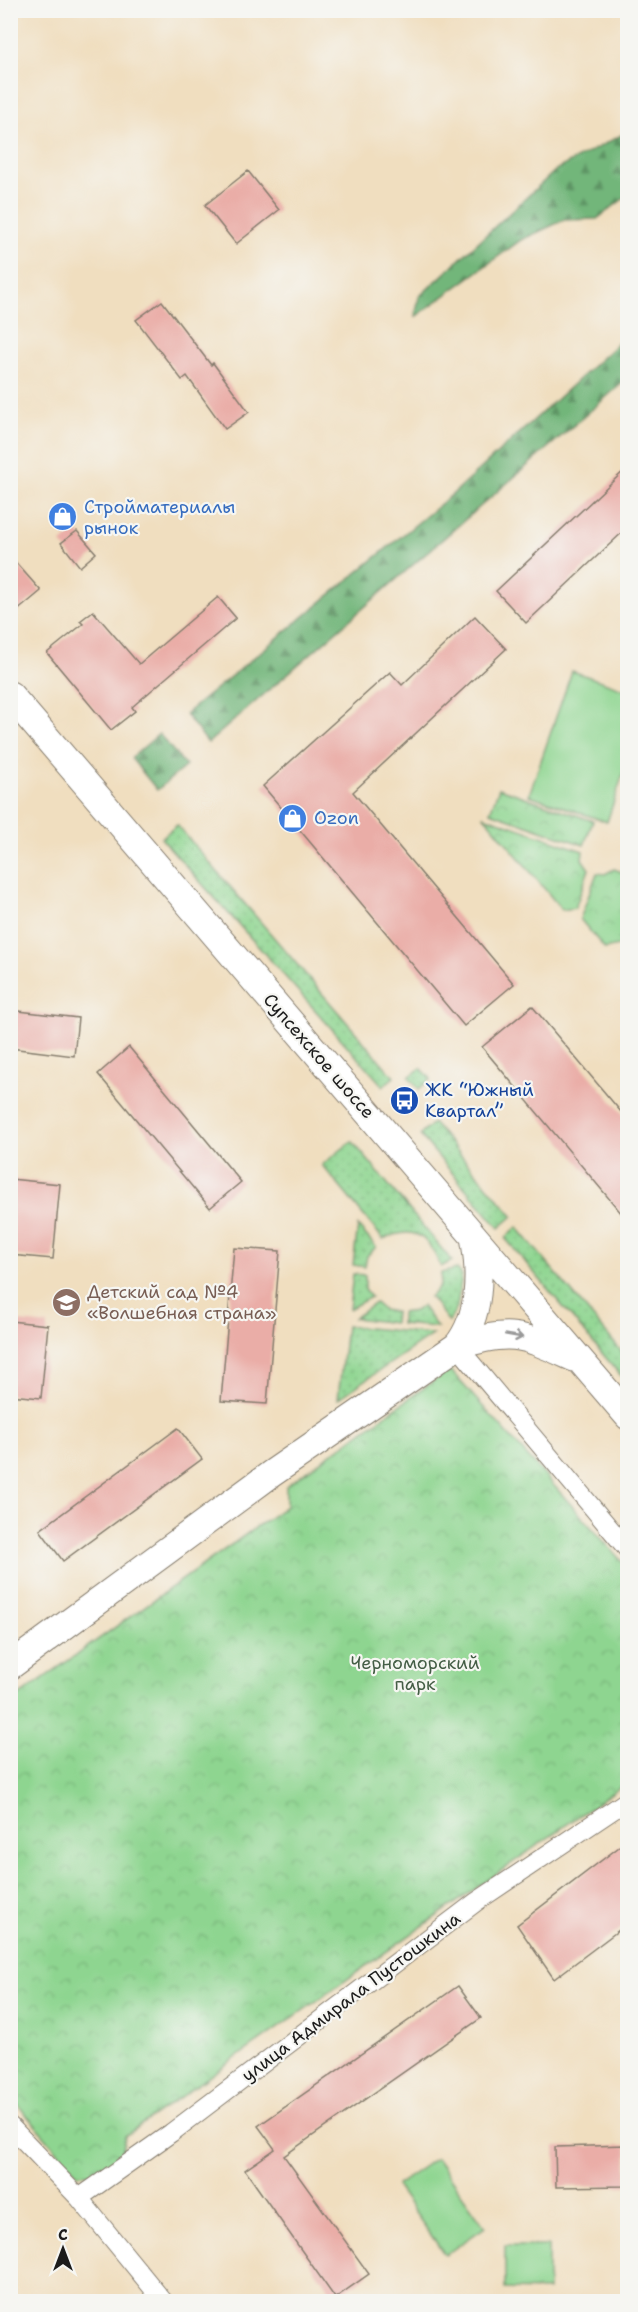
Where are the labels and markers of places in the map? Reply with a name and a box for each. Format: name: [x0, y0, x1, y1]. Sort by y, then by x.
place label: Стройматериалы рынок: [84, 495, 235, 540]
shop icon: Стройматериалы рынок: [47, 501, 79, 533]
shop icon: Ozon: [277, 802, 309, 834]
place label: Ozon: [314, 806, 359, 830]
place label: ЖК “Южный Квартал”: [425, 1078, 534, 1123]
bus stop icon: ЖК “Южный Квартал”: [388, 1084, 420, 1116]
place label: Детский сад №4 «Волшебная страна»: [87, 1280, 276, 1325]
school or university icon: Детский сад №4 «Волшебная страна»: [50, 1286, 82, 1318]

